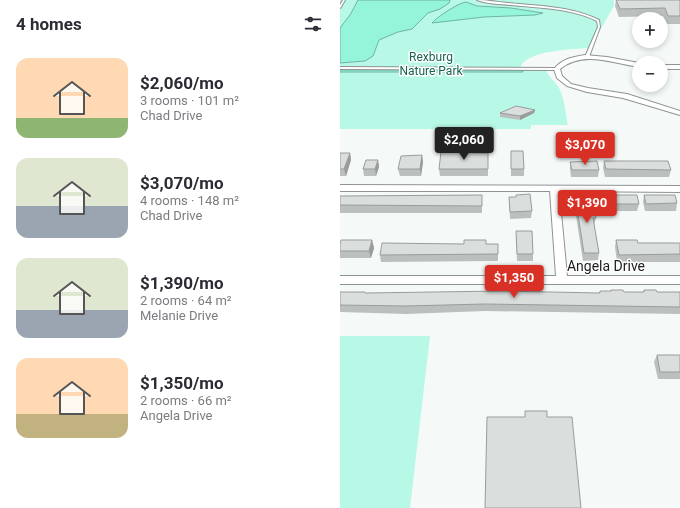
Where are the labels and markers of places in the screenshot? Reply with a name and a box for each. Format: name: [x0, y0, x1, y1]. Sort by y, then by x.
pin: $2,060: [431, 127, 497, 161]
pin: $3,070: [552, 132, 618, 166]
pin: $1,390: [554, 190, 620, 224]
pin: $1,350: [481, 265, 547, 299]

